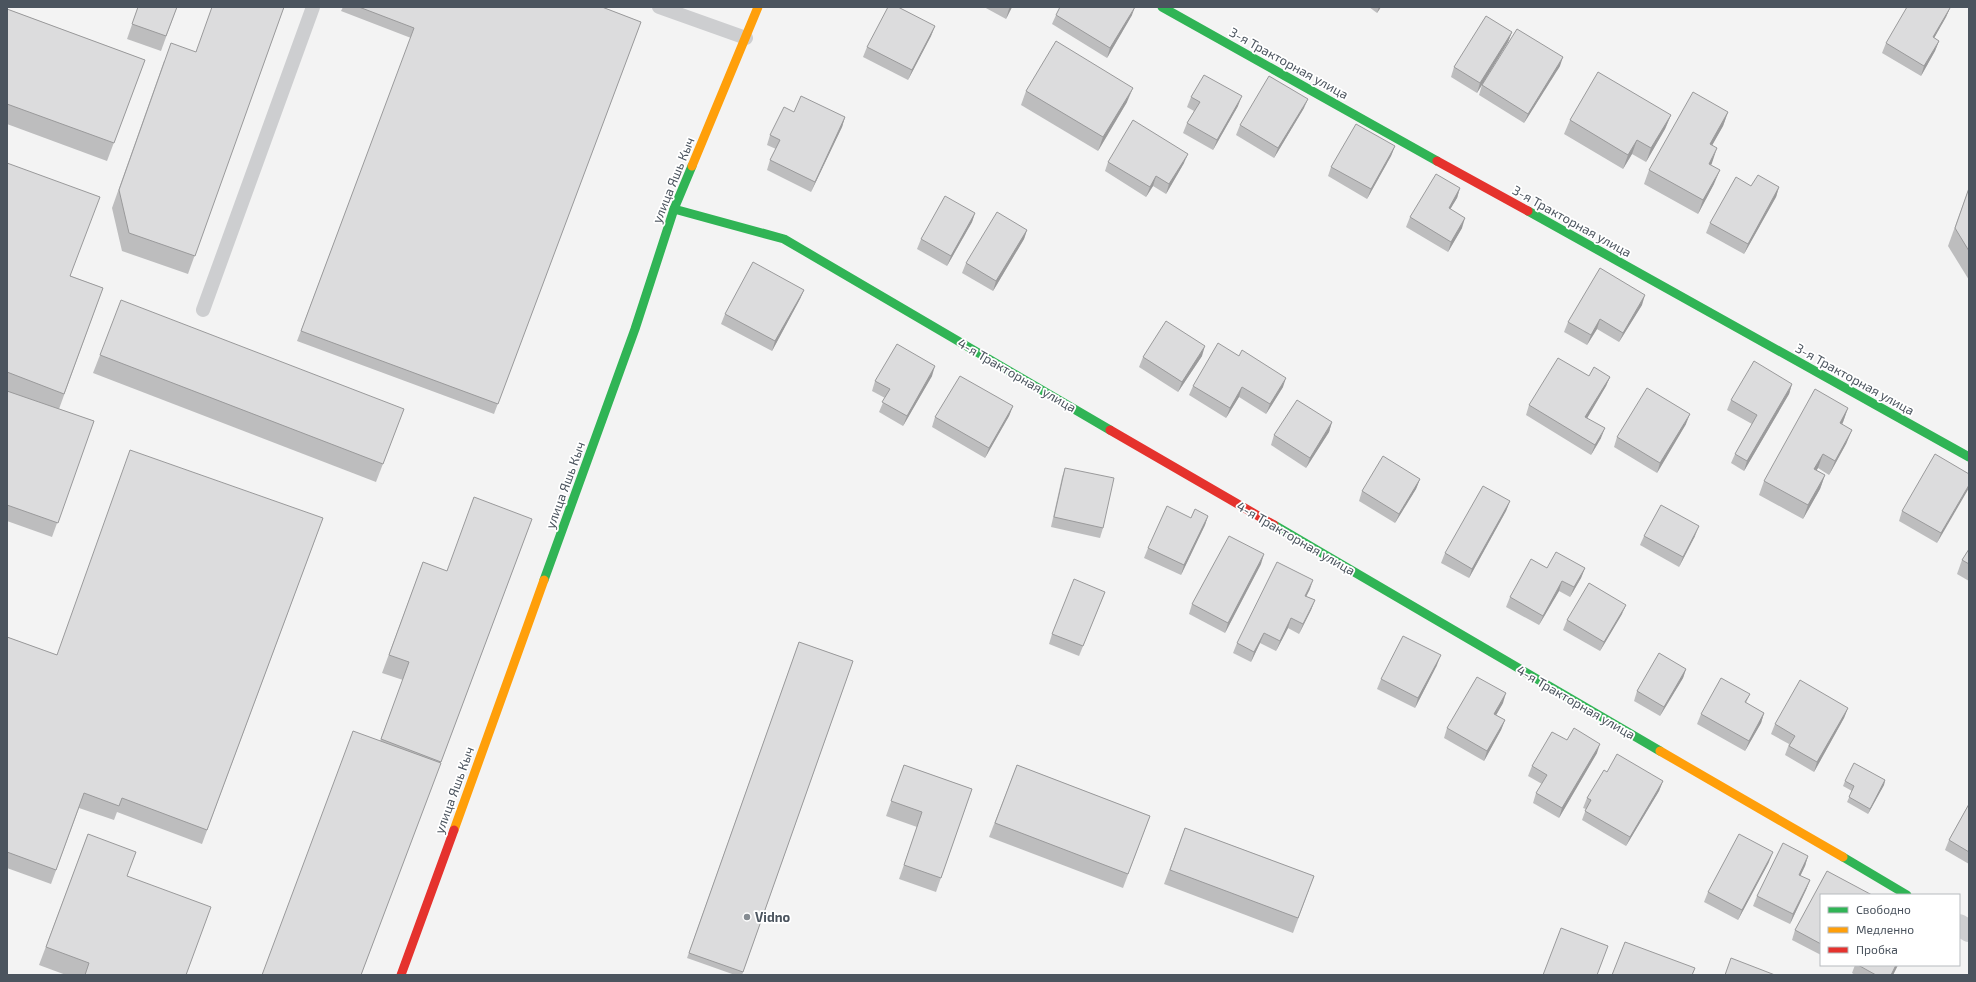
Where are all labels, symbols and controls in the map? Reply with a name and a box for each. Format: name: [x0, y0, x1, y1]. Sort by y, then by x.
street label: 3-я Тракторная улица: [1227, 24, 1351, 102]
street label: улица Яшь Кыч: [648, 135, 698, 225]
street label: 3-я Тракторная улица: [1510, 182, 1634, 260]
street label: 4-я Тракторная улица: [955, 335, 1079, 415]
street label: 3-я Тракторная улица: [1793, 340, 1917, 418]
street label: улица Яшь Кыч: [542, 439, 588, 531]
street label: 4-я Тракторная улица: [1234, 498, 1358, 578]
street label: 4-я Тракторная улица: [1514, 662, 1638, 742]
street label: улица Яшь Кыч: [431, 744, 477, 836]
legend: [1820, 894, 1960, 966]
text: Свободно: [1856, 902, 1911, 916]
place label: Vidno: [755, 909, 790, 925]
marker: Vidno: [742, 912, 752, 922]
text: Медленно: [1856, 922, 1914, 936]
text: Пробка: [1856, 942, 1898, 956]

